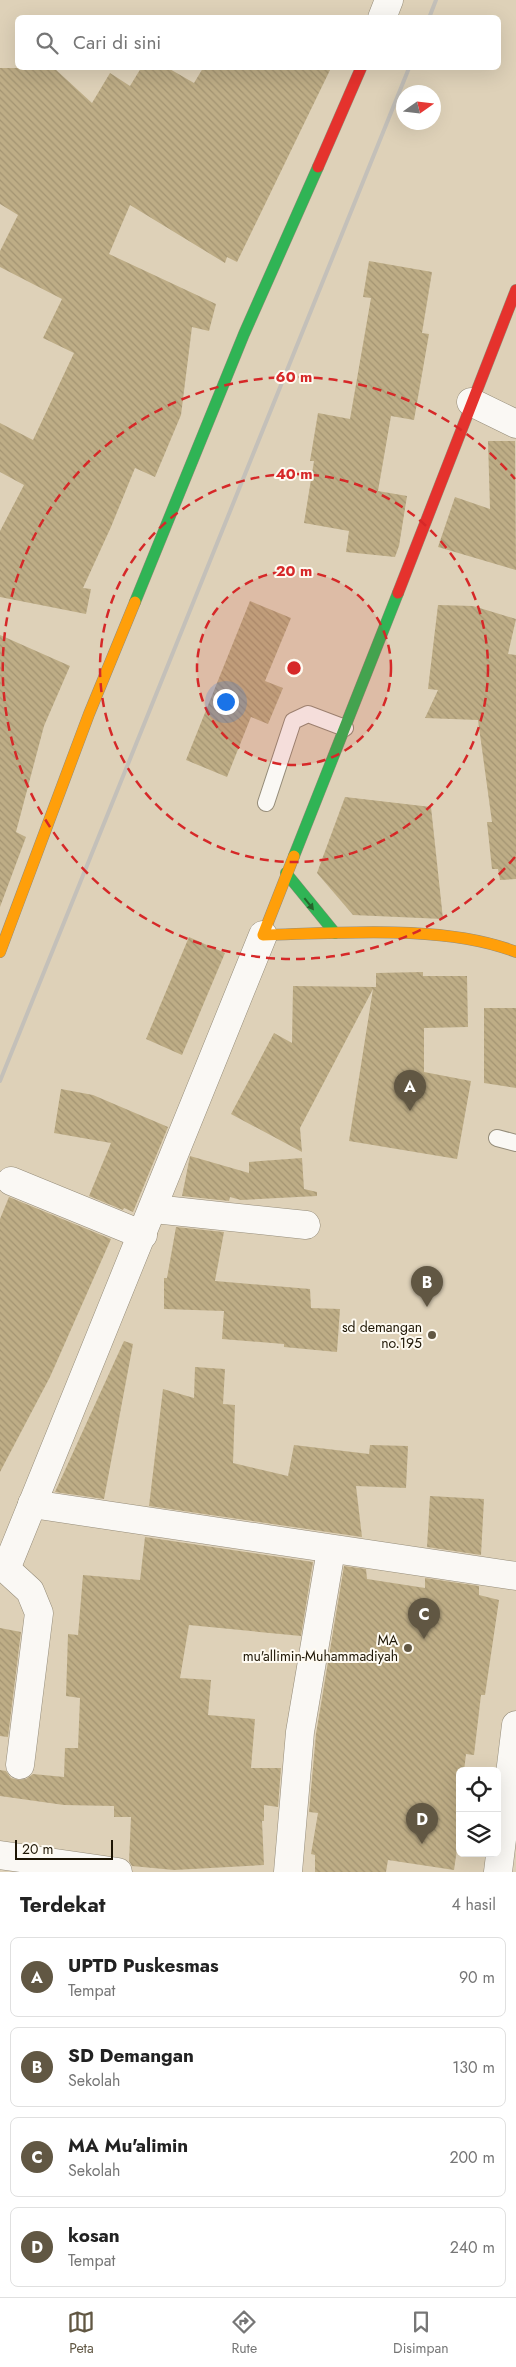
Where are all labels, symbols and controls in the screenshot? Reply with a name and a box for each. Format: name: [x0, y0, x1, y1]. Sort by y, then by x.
search box: [15, 15, 501, 70]
icon: search: [33, 29, 61, 57]
text: Cari di sini: [73, 29, 161, 56]
north arrow: [396, 85, 441, 130]
text: 60 m: [276, 366, 312, 388]
text: 40 m: [275, 463, 313, 485]
text: 20 m: [276, 560, 312, 582]
centre of rings: [285, 659, 303, 677]
your location: [213, 689, 239, 715]
one-way arrow: [304, 897, 315, 910]
pin: A: [394, 1070, 426, 1111]
pin: B: [411, 1266, 443, 1307]
place label: sd demangan no.195: [342, 1317, 422, 1353]
marker: sd demangan no.195: [426, 1329, 438, 1341]
pin: C: [408, 1598, 440, 1639]
place label: MA mu'allimin-Muhammadiyah: [243, 1630, 399, 1666]
marker: MA mu'allimin-Muhammadiyah: [402, 1642, 414, 1654]
map controls: [456, 1767, 501, 1857]
button: locate: [456, 1767, 501, 1812]
pin: D: [406, 1803, 438, 1844]
button: layers: [456, 1812, 501, 1857]
scale bar: [15, 1837, 112, 1860]
text: 20 m: [22, 1839, 54, 1859]
text: Terdekat: [20, 1890, 105, 1920]
text: 4 hasil: [451, 1893, 496, 1916]
text: UPTD Puskesmas: [68, 1952, 219, 1979]
text: A: [31, 1966, 43, 1989]
text: 90 m: [459, 1966, 495, 1989]
text: Tempat: [68, 1979, 115, 2002]
text: SD Demangan: [68, 2042, 194, 2069]
text: B: [32, 2056, 42, 2079]
text: 130 m: [452, 2056, 495, 2079]
text: Sekolah: [68, 2069, 120, 2092]
text: MA Mu'alimin: [68, 2132, 188, 2159]
text: C: [31, 2146, 43, 2169]
text: 200 m: [449, 2146, 495, 2169]
text: Sekolah: [68, 2159, 120, 2182]
text: kosan: [68, 2222, 120, 2249]
text: D: [31, 2236, 43, 2259]
text: 240 m: [450, 2236, 495, 2259]
text: Tempat: [68, 2249, 115, 2272]
tab: Peta: [67, 2308, 95, 2358]
tab: Rute: [230, 2308, 258, 2358]
tab: Disimpan: [393, 2308, 449, 2358]

